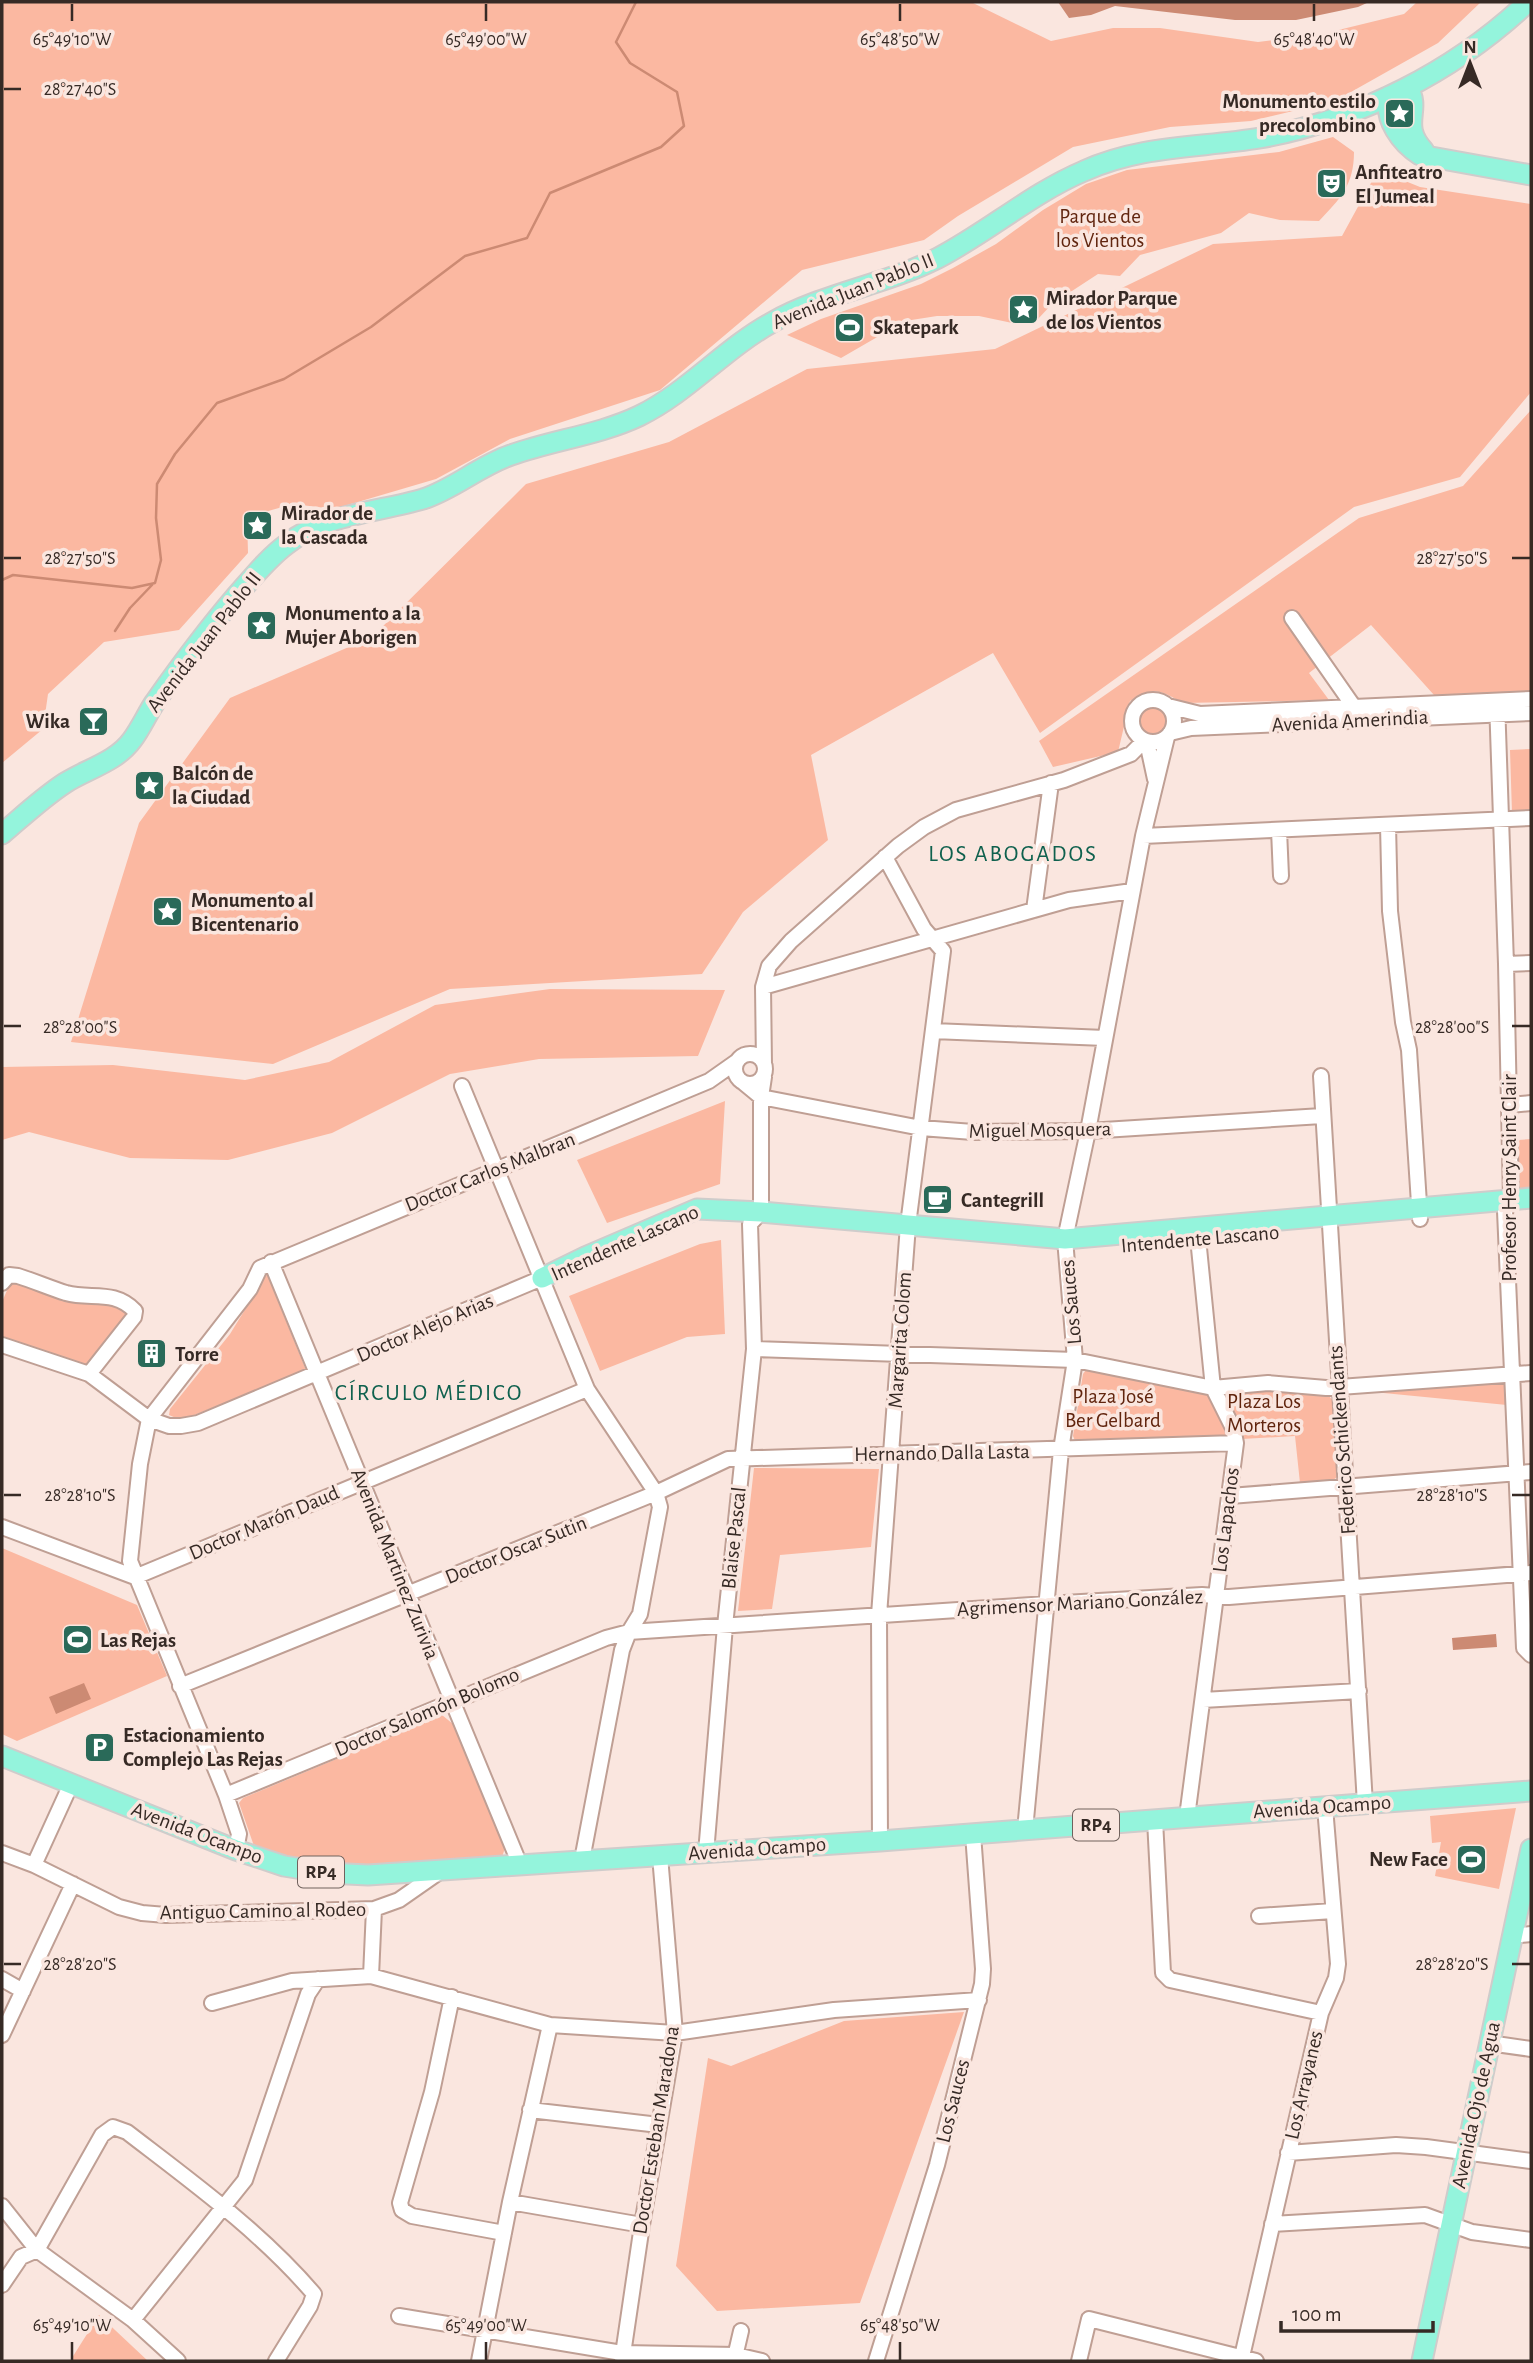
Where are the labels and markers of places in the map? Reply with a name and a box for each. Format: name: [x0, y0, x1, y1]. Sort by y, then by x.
place label: Monumento estilo precolombino: [1222, 91, 1376, 136]
place icon: Monumento estilo precolombino: [1382, 96, 1416, 130]
place label: Anfiteatro El Jumeal: [1355, 162, 1443, 207]
theatre icon: Anfiteatro El Jumeal: [1315, 167, 1349, 201]
place label: Mirador Parque de los Vientos: [1046, 288, 1177, 333]
place icon: Mirador Parque de los Vientos: [1006, 293, 1040, 327]
sports icon: Skatepark: [833, 310, 867, 344]
place label: Skatepark: [873, 317, 959, 338]
place label: Mirador de la Cascada: [281, 503, 373, 548]
place icon: Mirador de la Cascada: [241, 508, 275, 542]
place label: Monumento a la Mujer Aborigen: [285, 603, 421, 648]
place icon: Monumento a la Mujer Aborigen: [245, 608, 279, 642]
bar icon: Wika: [76, 704, 110, 738]
place label: Wika: [25, 711, 70, 732]
place label: Balcón de la Ciudad: [172, 763, 253, 808]
place icon: Balcón de la Ciudad: [132, 768, 166, 802]
place label: Monumento al Bicentenario: [191, 890, 314, 935]
place icon: Monumento al Bicentenario: [151, 895, 185, 929]
cafe icon: Cantegrill: [921, 1183, 955, 1217]
place label: Cantegrill: [961, 1190, 1044, 1211]
building icon: Torre: [135, 1337, 169, 1371]
place label: Torre: [175, 1344, 219, 1365]
sports icon: Las Rejas: [60, 1623, 94, 1657]
place label: Las Rejas: [100, 1630, 176, 1651]
place label: Estacionamiento Complejo Las Rejas: [123, 1725, 283, 1770]
parking icon: Estacionamiento Complejo Las Rejas: [83, 1730, 117, 1764]
sports icon: New Face: [1454, 1842, 1488, 1876]
place label: New Face: [1369, 1849, 1448, 1870]

